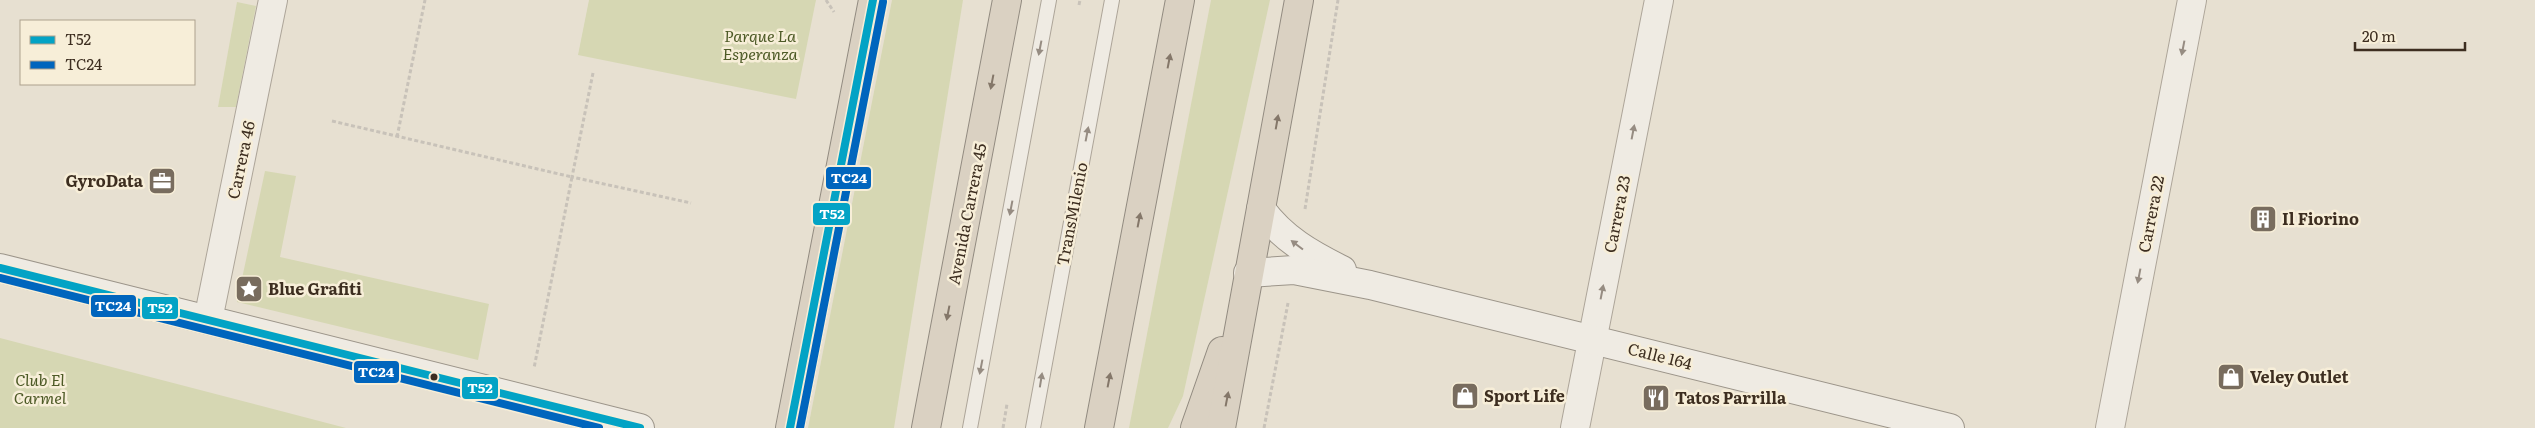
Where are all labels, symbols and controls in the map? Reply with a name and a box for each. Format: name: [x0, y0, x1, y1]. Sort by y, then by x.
legend: [20, 20, 195, 85]
scale bar: [2355, 20, 2465, 52]
park label: Parque La Esperanza: [722, 23, 798, 65]
text: 20 m: [2362, 24, 2396, 47]
text: T52: [65, 27, 92, 50]
one-way arrow: [1036, 40, 1044, 56]
one-way arrow: [2178, 40, 2186, 56]
text: TC24: [65, 52, 102, 75]
one-way arrow: [1165, 52, 1173, 68]
one-way arrow: [987, 75, 995, 91]
one-way arrow: [1273, 114, 1281, 130]
street label: Carrera 46: [220, 118, 260, 201]
one-way arrow: [1629, 125, 1637, 140]
one-way arrow: [1083, 127, 1091, 142]
street label: Avenida Carrera 45: [940, 141, 992, 287]
street label: TransMilenio: [1049, 160, 1093, 268]
office icon: GyroData: [147, 166, 177, 196]
line badge: TC24: [825, 166, 872, 190]
text: TC24: [831, 167, 868, 187]
place label: GyroData: [65, 168, 144, 192]
street label: Carrera 23: [1597, 173, 1635, 255]
street label: Carrera 22: [2131, 173, 2169, 254]
one-way arrow: [1006, 200, 1014, 216]
line badge: T52: [812, 202, 851, 226]
text: T52: [819, 203, 845, 223]
building icon: Il Fiorino: [2248, 204, 2278, 234]
place label: Il Fiorino: [2282, 206, 2359, 230]
one-way arrow: [1135, 212, 1143, 228]
one-way arrow: [1290, 240, 1304, 250]
one-way arrow: [2135, 269, 2143, 284]
place icon: Blue Grafiti: [234, 274, 264, 304]
place label: Blue Grafiti: [268, 276, 362, 300]
one-way arrow: [1598, 284, 1606, 299]
line badge: TC24: [90, 294, 137, 318]
text: TC24: [95, 295, 132, 315]
line badge: T52: [141, 296, 179, 320]
text: T52: [147, 297, 173, 317]
one-way arrow: [943, 306, 951, 322]
street label: Calle 164: [1625, 335, 1695, 375]
line badge: TC24: [353, 360, 400, 384]
one-way arrow: [977, 360, 985, 375]
text: TC24: [358, 361, 395, 381]
shop icon: Veley Outlet: [2216, 362, 2246, 392]
place label: Veley Outlet: [2250, 364, 2348, 388]
park label: Club El Carmel: [14, 367, 67, 409]
unlabelled marker: [429, 372, 439, 382]
one-way arrow: [1037, 372, 1045, 388]
one-way arrow: [1105, 372, 1113, 388]
line badge: T52: [461, 376, 499, 400]
text: T52: [467, 377, 493, 397]
shop icon: Sport Life: [1450, 381, 1480, 411]
place label: Sport Life: [1484, 383, 1565, 407]
restaurant icon: Tatos Parrilla: [1641, 383, 1671, 413]
place label: Tatos Parrilla: [1675, 385, 1787, 409]
one-way arrow: [1223, 391, 1231, 407]

